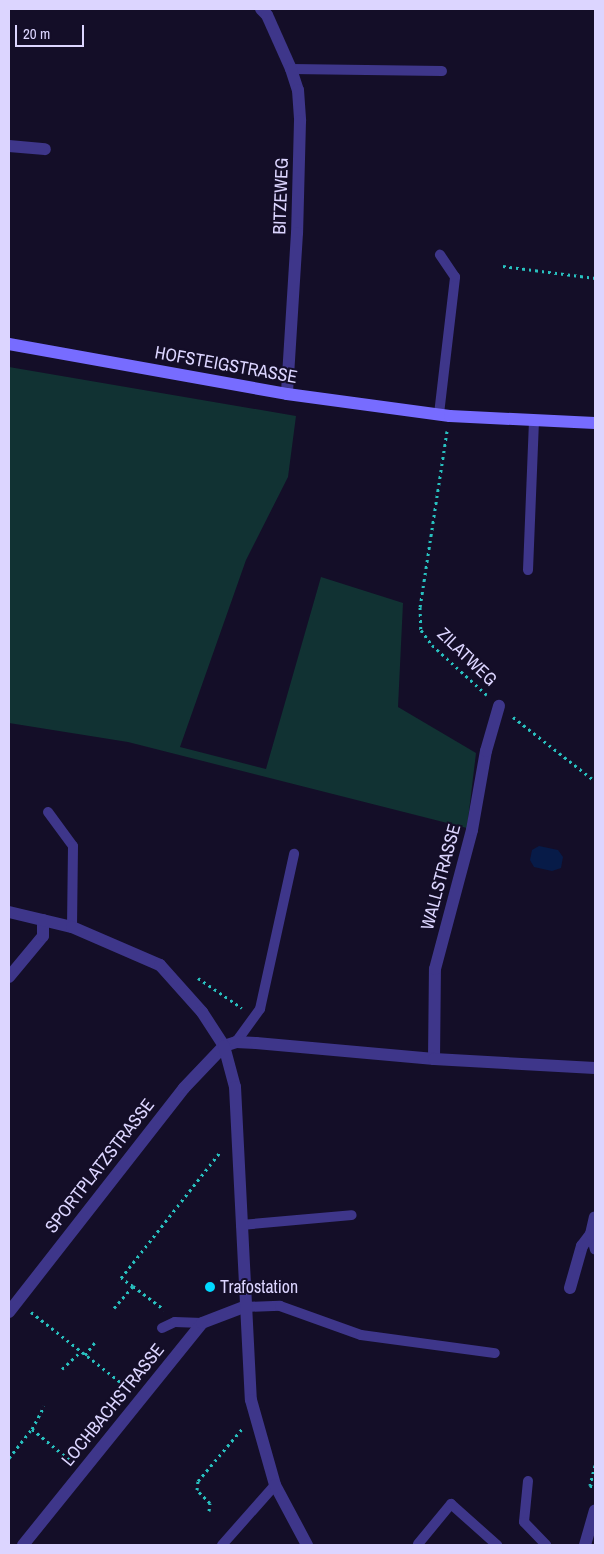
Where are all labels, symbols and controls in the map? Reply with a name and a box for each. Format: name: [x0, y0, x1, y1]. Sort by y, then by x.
scale bar: [18, 15, 86, 47]
text: 20 m: [23, 23, 50, 44]
street label: BITZEWEG: [269, 157, 293, 235]
street label: HOFSTEIGSTRASSE: [153, 342, 299, 388]
street label: ZILATWEG: [433, 623, 501, 691]
street label: WALLSTRASSE: [417, 822, 465, 932]
street label: SPORTPLATZSTRASSE: [41, 1095, 159, 1237]
place label: Trafostation: [220, 1276, 298, 1298]
marker: Trafostation: [204, 1281, 216, 1293]
street label: LOCHBACHSTRASSE: [57, 1340, 169, 1470]

